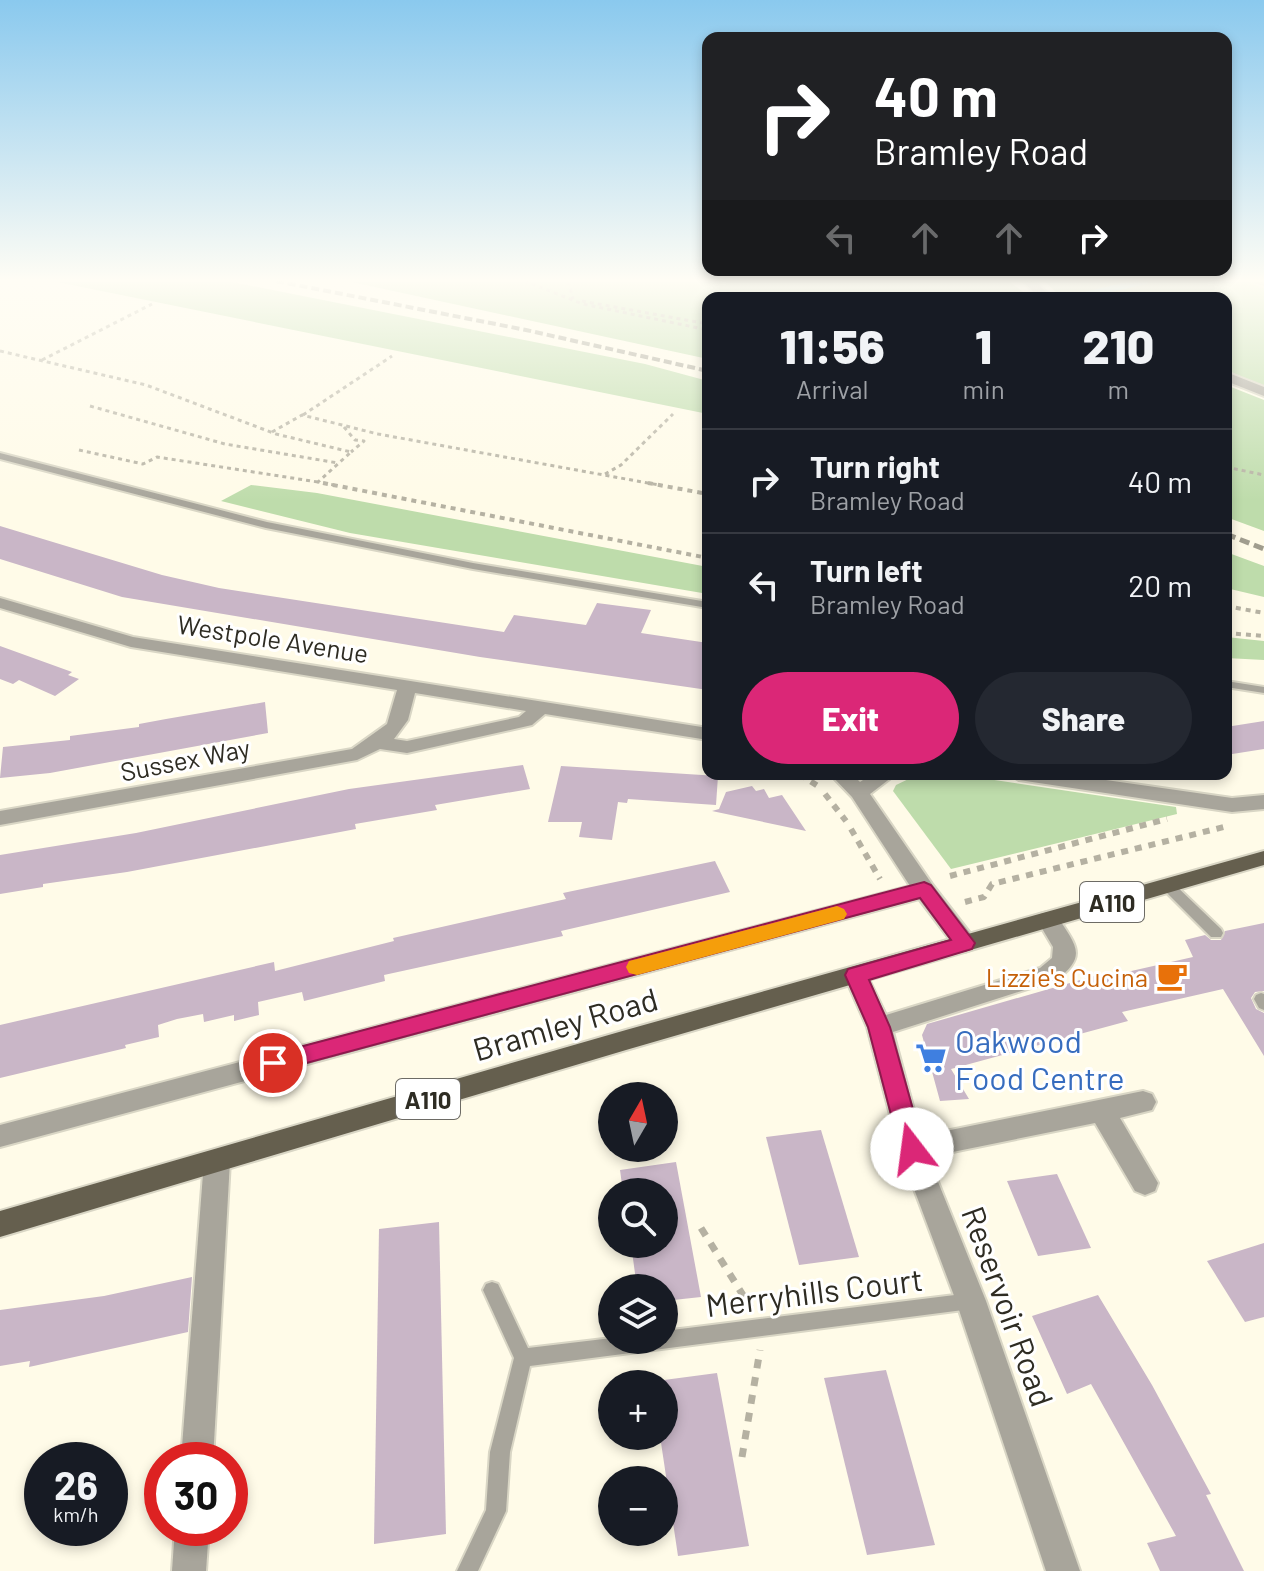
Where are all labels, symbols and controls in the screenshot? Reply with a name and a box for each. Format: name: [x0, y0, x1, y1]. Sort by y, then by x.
text: 40 m: [874, 61, 998, 128]
icon: right: [742, 64, 846, 168]
text: Bramley Road: [874, 129, 1088, 172]
icon: left: [819, 216, 863, 260]
icon: ahead: [903, 216, 947, 260]
icon: ahead: [987, 216, 1031, 260]
icon: right: [1071, 216, 1115, 260]
text: 11:56: [780, 316, 885, 374]
text: 1: [975, 316, 992, 374]
text: 210: [1083, 316, 1154, 374]
text: Arrival: [796, 373, 869, 404]
text: min: [963, 373, 1005, 404]
text: m: [1108, 373, 1129, 404]
text: Turn right: [810, 448, 940, 484]
icon: right: [742, 459, 786, 503]
text: 40 m: [1128, 463, 1192, 499]
text: Bramley Road: [810, 484, 965, 515]
text: Turn left: [810, 552, 923, 588]
icon: left: [742, 563, 786, 607]
text: 20 m: [1128, 567, 1192, 603]
text: Bramley Road: [810, 588, 965, 619]
street label: Westpole Avenue: [175, 608, 371, 668]
button: Exit: [742, 672, 959, 764]
button: Share: [975, 672, 1192, 764]
street label: Sussex Way: [117, 731, 253, 787]
road number: A110: [1080, 882, 1144, 922]
cafe icon: Lizzie's Cucina: [1155, 959, 1189, 993]
place label: Lizzie's Cucina: [986, 961, 1148, 992]
street label: Bramley Road: [468, 978, 662, 1068]
place label: Oakwood Food Centre: [955, 1021, 1125, 1096]
pin: [239, 1029, 307, 1097]
icon: arrive: [251, 1041, 295, 1085]
supermarket icon: Oakwood Food Centre: [914, 1041, 948, 1075]
road number: A110: [396, 1079, 460, 1119]
north arrow: [598, 1082, 678, 1162]
map controls: [598, 1082, 678, 1546]
position arrow: [870, 1107, 954, 1191]
button: search: [598, 1178, 678, 1258]
street label: Reservoir Road: [955, 1201, 1063, 1411]
street label: Merryhills Court: [703, 1259, 925, 1323]
button: layers: [598, 1274, 678, 1354]
button: +: [598, 1370, 678, 1450]
speed limit sign: 30: [144, 1442, 248, 1546]
text: 26: [54, 1460, 98, 1508]
button: −: [598, 1466, 678, 1546]
text: km/h: [53, 1502, 99, 1526]

